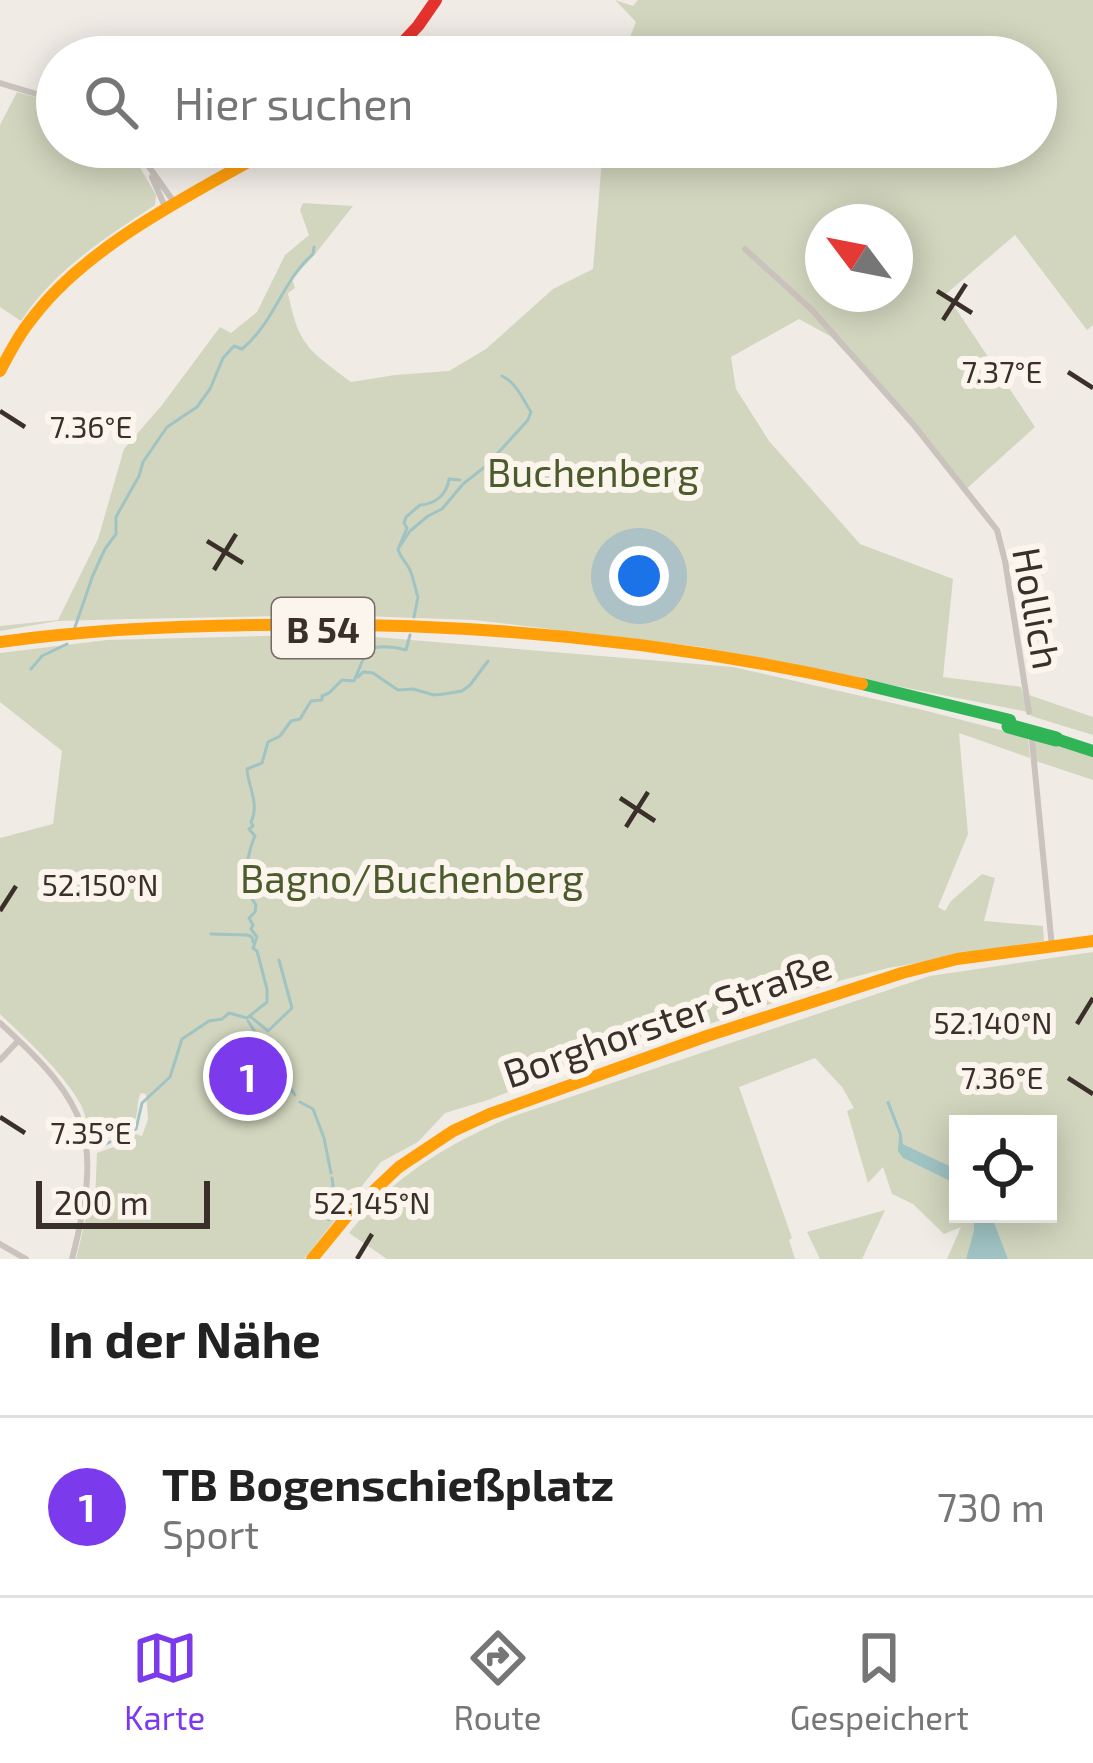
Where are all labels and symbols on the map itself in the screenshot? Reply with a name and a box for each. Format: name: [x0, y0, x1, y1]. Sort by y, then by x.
north arrow: [805, 204, 913, 312]
text: 7.37°E: [962, 353, 1042, 389]
text: 7.36°E: [50, 408, 132, 444]
park label: Buchenberg: [487, 448, 699, 495]
street label: Hollich: [1004, 543, 1072, 673]
your location: [609, 546, 669, 606]
road number: B 54: [272, 598, 374, 658]
park label: Bagno/Buchenberg: [240, 854, 584, 901]
text: 52.150°N: [42, 866, 158, 902]
street label: Borghorster Straße: [497, 940, 837, 1096]
text: 52.140°N: [933, 1004, 1053, 1040]
pin: 1: [209, 1031, 287, 1121]
text: 7.36°E: [961, 1059, 1043, 1095]
text: 7.35°E: [50, 1114, 132, 1150]
scale bar: [36, 1175, 210, 1228]
text: 52.145°N: [313, 1184, 431, 1220]

